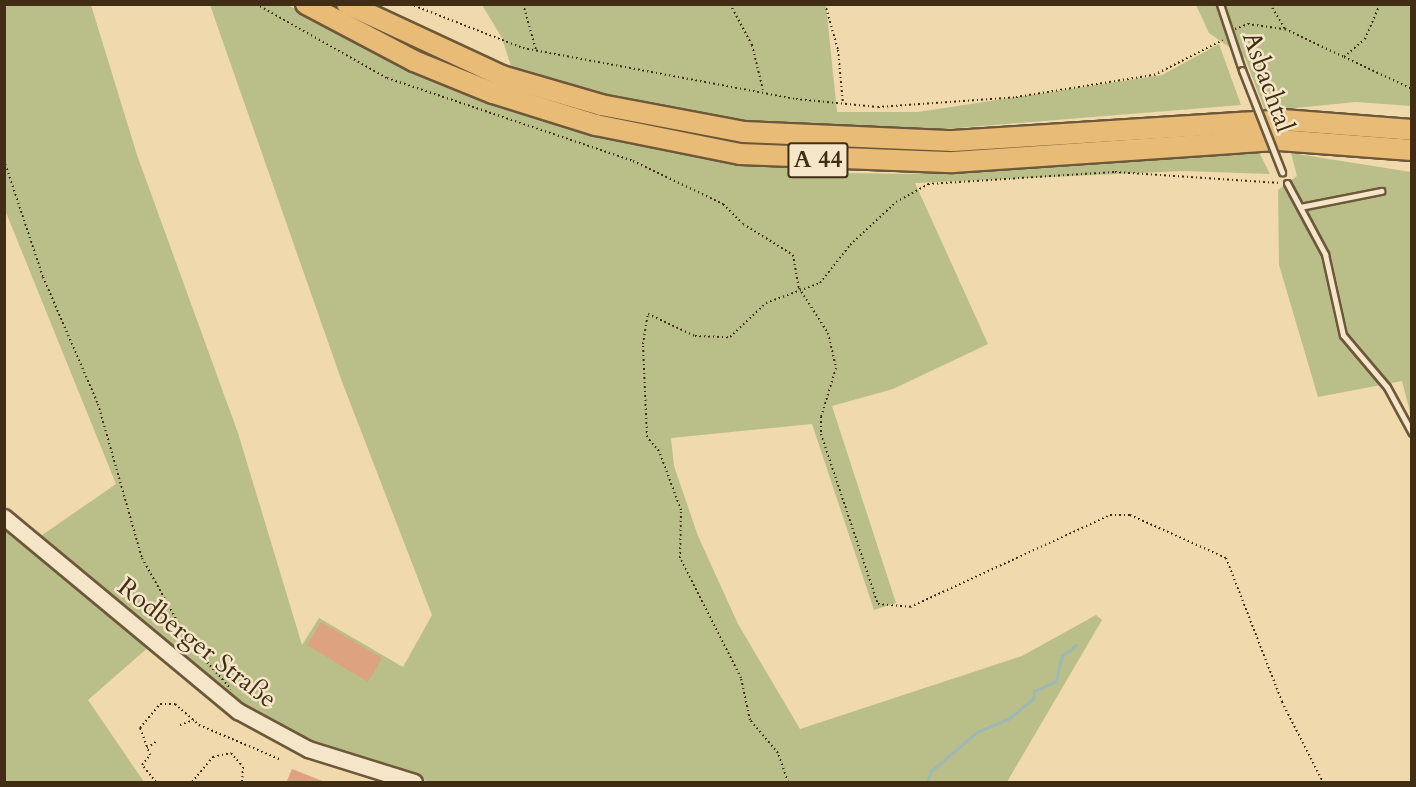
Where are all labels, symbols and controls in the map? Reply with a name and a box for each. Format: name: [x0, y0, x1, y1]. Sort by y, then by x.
street label: Asbachtal: [1235, 28, 1301, 136]
road number: A 44: [786, 139, 850, 181]
street label: Rodberger Straße: [111, 571, 283, 715]

